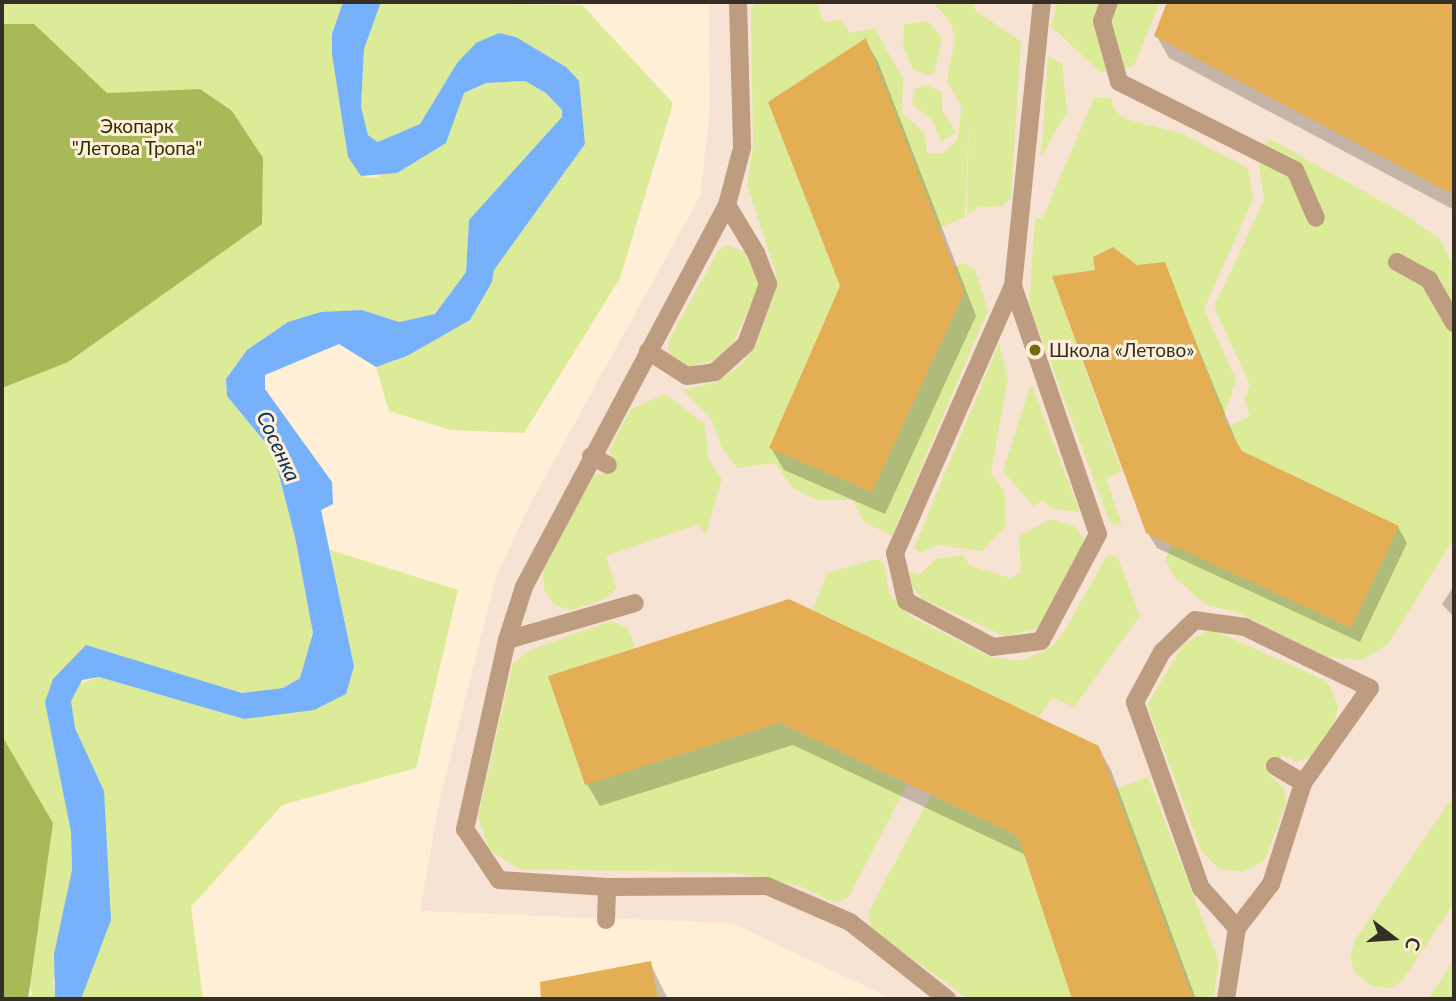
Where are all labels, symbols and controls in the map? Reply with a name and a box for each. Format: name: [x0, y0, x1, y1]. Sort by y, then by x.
park label: Экопарк "Летова Тропа": [72, 115, 202, 159]
place label: Школа «Летово»: [1049, 339, 1194, 361]
marker: Школа «Летово»: [1027, 342, 1043, 358]
water label: Сосенка: [252, 407, 306, 485]
north arrow: [1358, 903, 1428, 973]
text: С: [1401, 935, 1426, 954]

